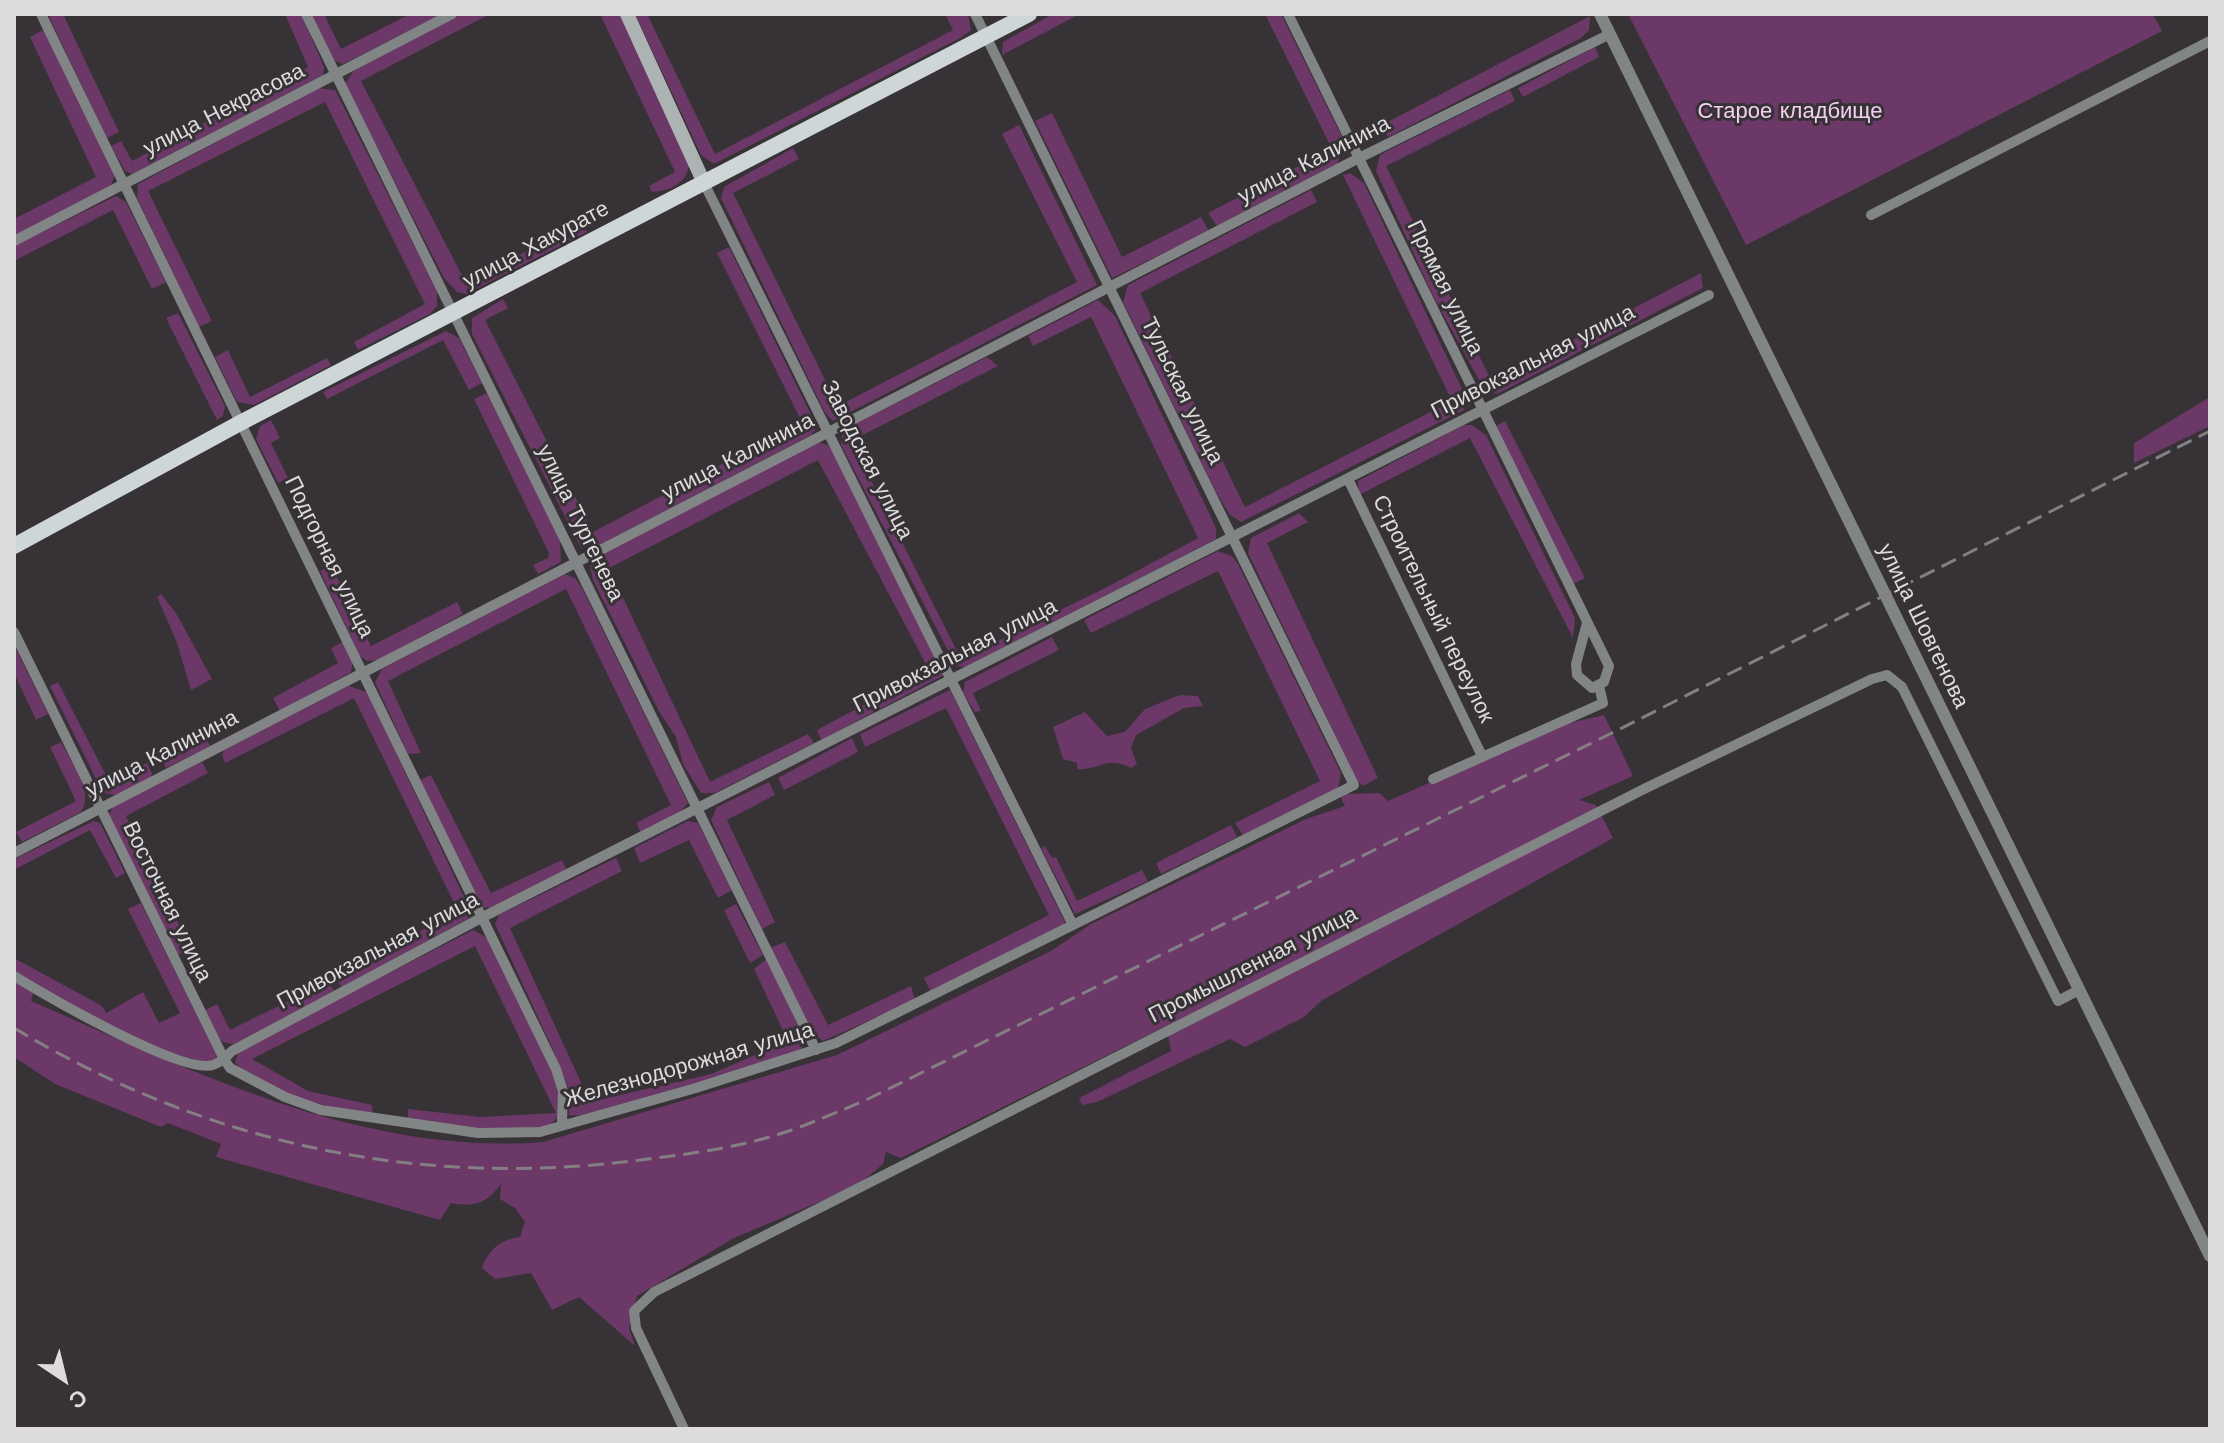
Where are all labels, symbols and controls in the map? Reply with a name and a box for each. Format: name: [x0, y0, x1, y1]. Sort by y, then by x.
street label: улица Некрасова: [139, 58, 309, 162]
park label: Старое кладбище: [1698, 99, 1882, 125]
street label: улица Калинина: [1234, 110, 1394, 210]
street label: улица Хакурате: [458, 195, 614, 295]
street label: Прямая улица: [1401, 216, 1489, 360]
street label: Привокзальная улица: [1427, 299, 1639, 425]
street label: Тульская улица: [1135, 313, 1229, 469]
street label: Заводская улица: [816, 376, 918, 544]
street label: улица Калинина: [658, 407, 818, 507]
street label: улица Тургенева: [531, 440, 629, 606]
street label: Подгорная улица: [278, 472, 380, 642]
street label: Строительный переулок: [1366, 491, 1500, 727]
street label: улица Шовгенова: [1872, 539, 1974, 713]
street label: Привокзальная улица: [849, 593, 1061, 719]
street label: улица Калинина: [82, 704, 242, 804]
street label: Восточная улица: [117, 817, 217, 987]
street label: Привокзальная улица: [273, 887, 483, 1015]
street label: Промышленная улица: [1144, 901, 1362, 1029]
street label: Железнодорожная улица: [561, 1017, 817, 1113]
north arrow: [24, 1339, 104, 1419]
text: С: [64, 1384, 92, 1414]

